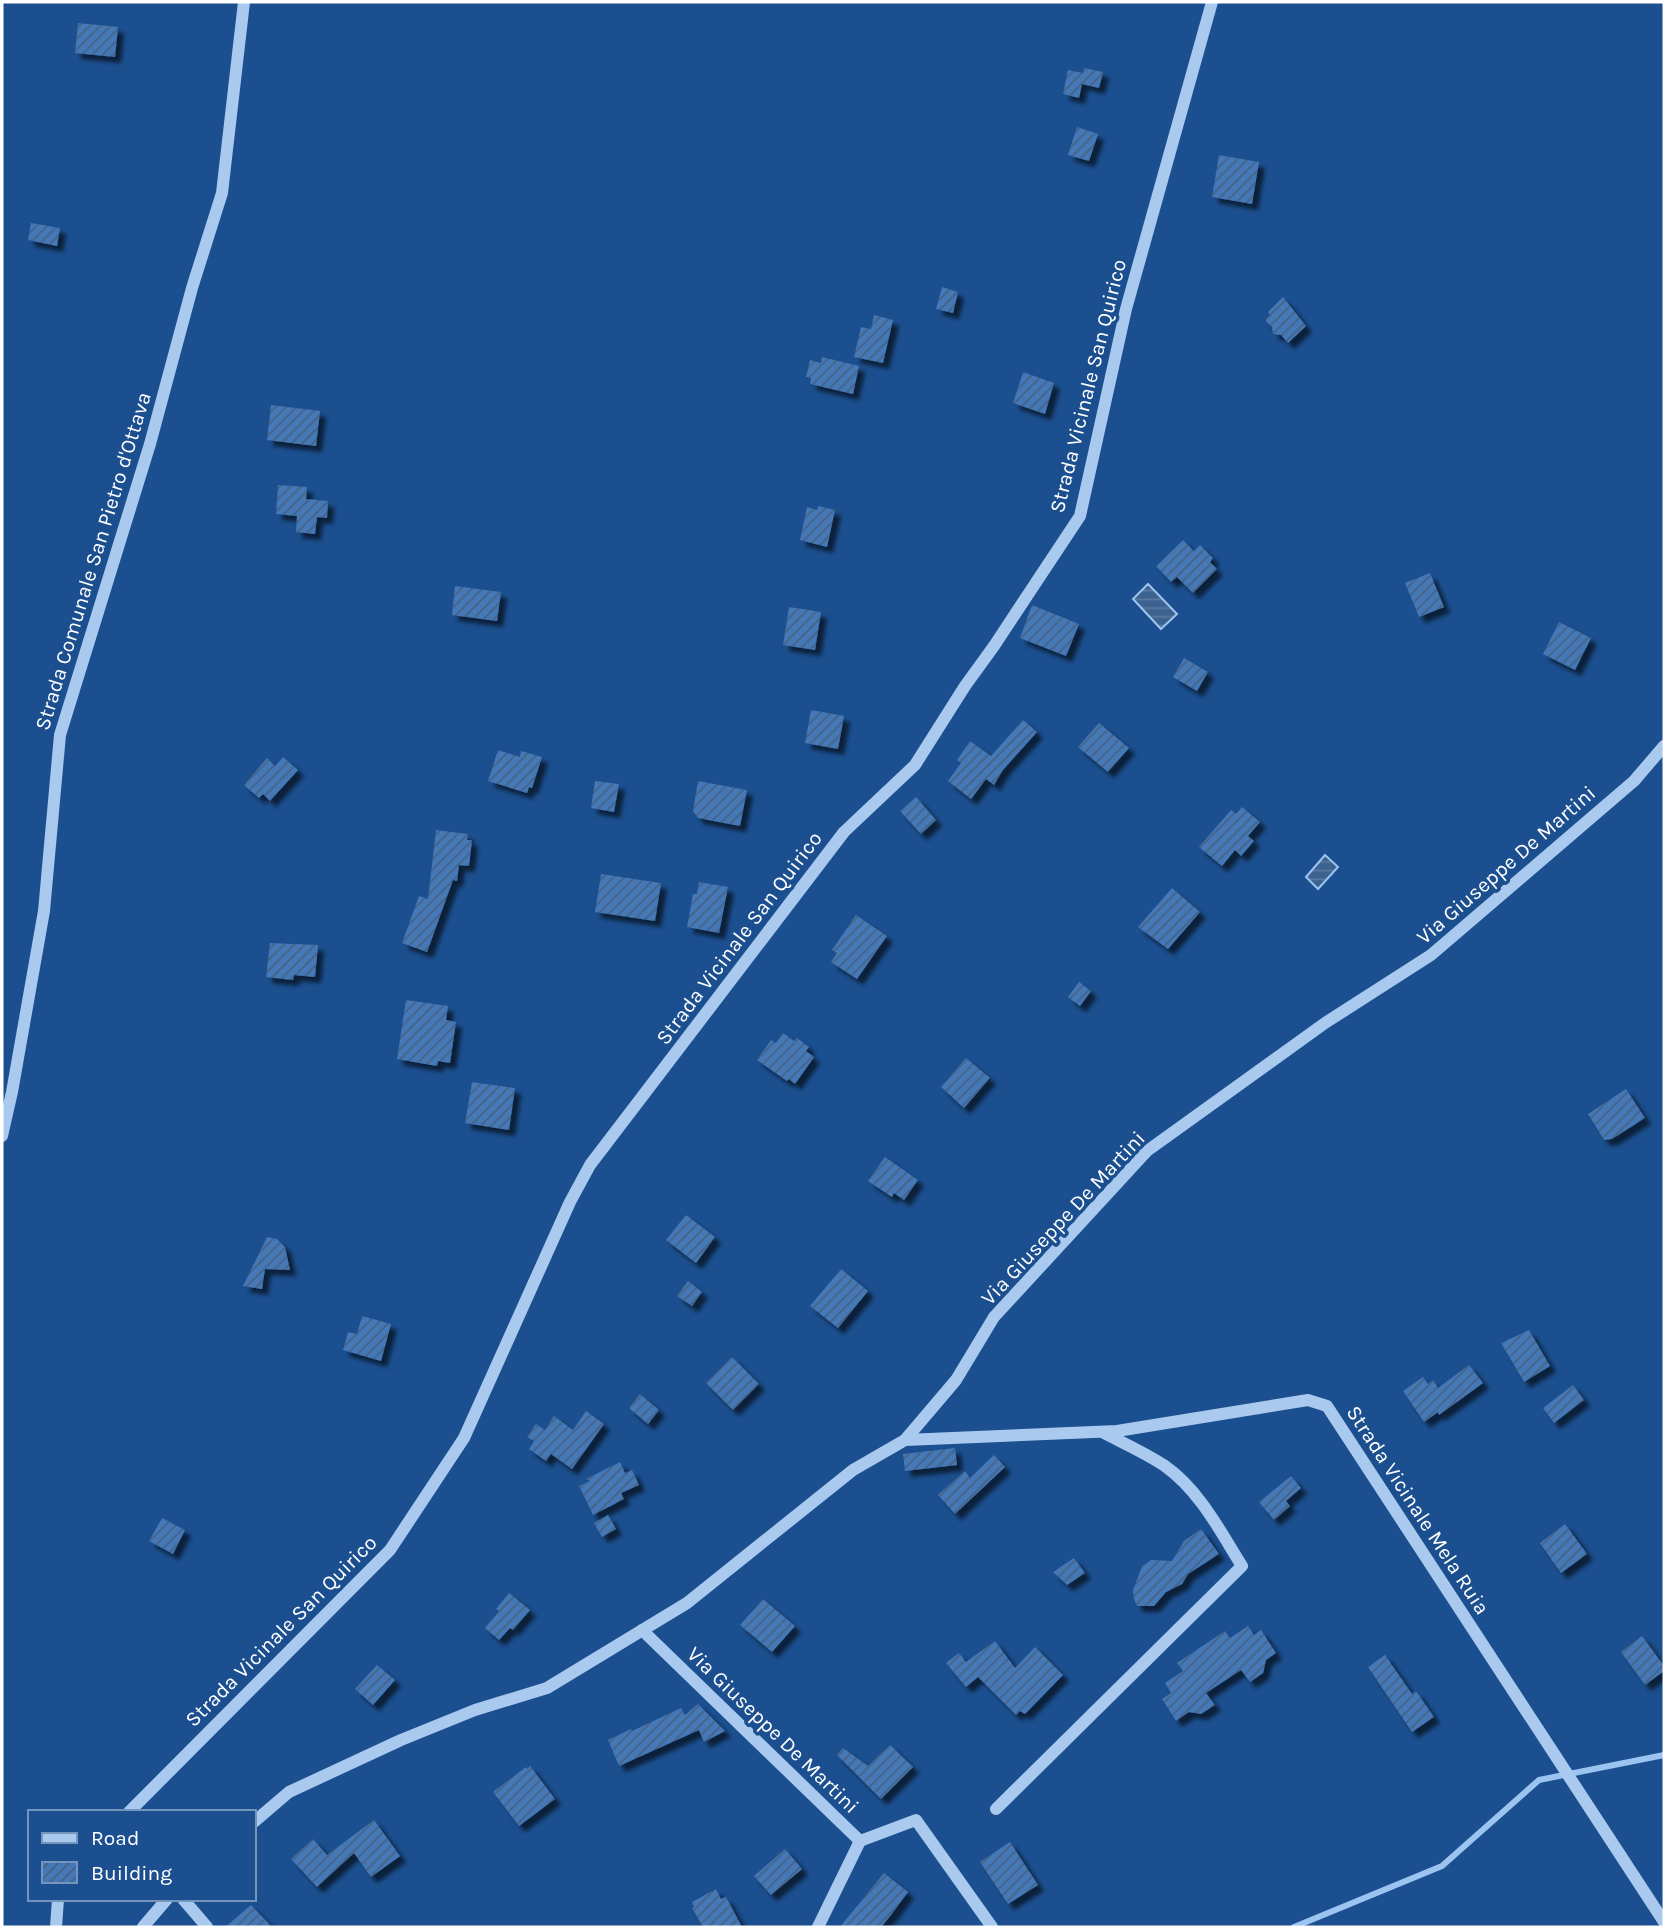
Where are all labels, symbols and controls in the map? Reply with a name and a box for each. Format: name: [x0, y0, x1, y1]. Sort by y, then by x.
street label: Strada Vicinale San Quirico: [1045, 257, 1131, 515]
street label: Strada Comunale San Pietro d'Ottava: [30, 389, 156, 733]
street label: Via Giuseppe De Martini: [1412, 781, 1600, 949]
street label: Strada Vicinale San Quirico: [651, 827, 827, 1049]
street label: Via Giuseppe De Martini: [976, 1126, 1150, 1310]
street label: Strada Vicinale Mela Ruia: [1341, 1401, 1495, 1619]
street label: Strada Vicinale San Quirico: [180, 1530, 382, 1732]
street label: Via Giuseppe De Martini: [682, 1642, 864, 1818]
legend: [28, 1810, 256, 1901]
text: Road: [91, 1826, 139, 1850]
text: Building: [91, 1861, 172, 1885]

